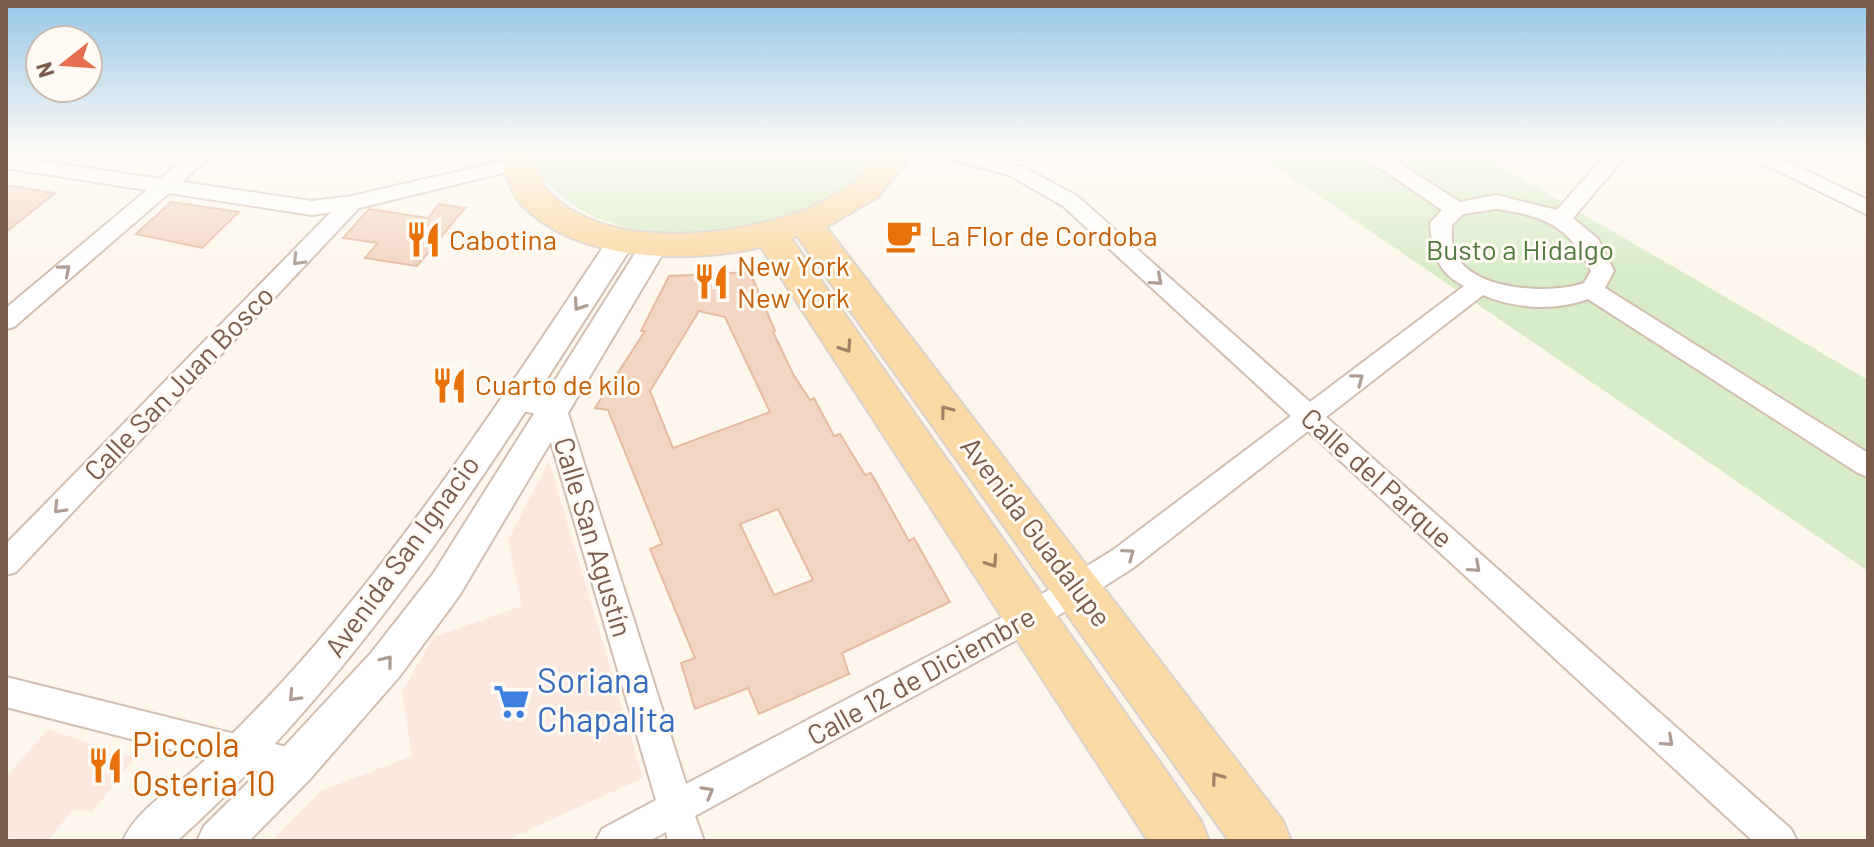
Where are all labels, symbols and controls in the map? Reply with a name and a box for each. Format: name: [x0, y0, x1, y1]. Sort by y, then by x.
north arrow: [24, 24, 104, 104]
text: N: [29, 59, 58, 81]
cafe icon: La Flor de Cordoba: [885, 217, 923, 255]
place label: La Flor de Cordoba: [930, 218, 1157, 252]
restaurant icon: Cabotina: [404, 221, 442, 259]
place label: Cabotina: [449, 222, 557, 256]
park label: Busto a Hidalgo: [1426, 232, 1614, 266]
place label: New York New York: [737, 248, 850, 314]
one-way arrow: [292, 251, 307, 265]
restaurant icon: New York New York: [692, 263, 730, 301]
one-way arrow: [56, 265, 71, 280]
one-way arrow: [1148, 270, 1162, 285]
street label: Calle San Juan Bosco: [76, 278, 280, 487]
one-way arrow: [574, 296, 589, 311]
one-way arrow: [836, 338, 851, 352]
restaurant icon: Cuarto de kilo: [430, 366, 468, 404]
place label: Cuarto de kilo: [475, 367, 641, 401]
one-way arrow: [1349, 374, 1364, 388]
street label: Calle del Parque: [1295, 400, 1461, 554]
one-way arrow: [942, 405, 956, 420]
street label: Avenida Guadalupe: [954, 430, 1119, 633]
street label: Calle San Agustín: [547, 433, 640, 641]
street label: Avenida San Ignacio: [317, 448, 486, 663]
one-way arrow: [54, 499, 69, 513]
one-way arrow: [1120, 549, 1135, 563]
one-way arrow: [982, 553, 997, 568]
one-way arrow: [1465, 557, 1480, 571]
street label: Calle 12 de Diciembre: [801, 598, 1040, 752]
one-way arrow: [377, 656, 392, 671]
place label: Soriana Chapalita: [537, 659, 676, 739]
supermarket icon: Soriana Chapalita: [492, 682, 530, 720]
one-way arrow: [289, 686, 303, 701]
place label: Piccola Osteria 10: [132, 723, 276, 803]
one-way arrow: [1658, 731, 1673, 745]
restaurant icon: Piccola Osteria 10: [87, 746, 125, 784]
one-way arrow: [1212, 772, 1227, 787]
one-way arrow: [700, 787, 714, 802]

